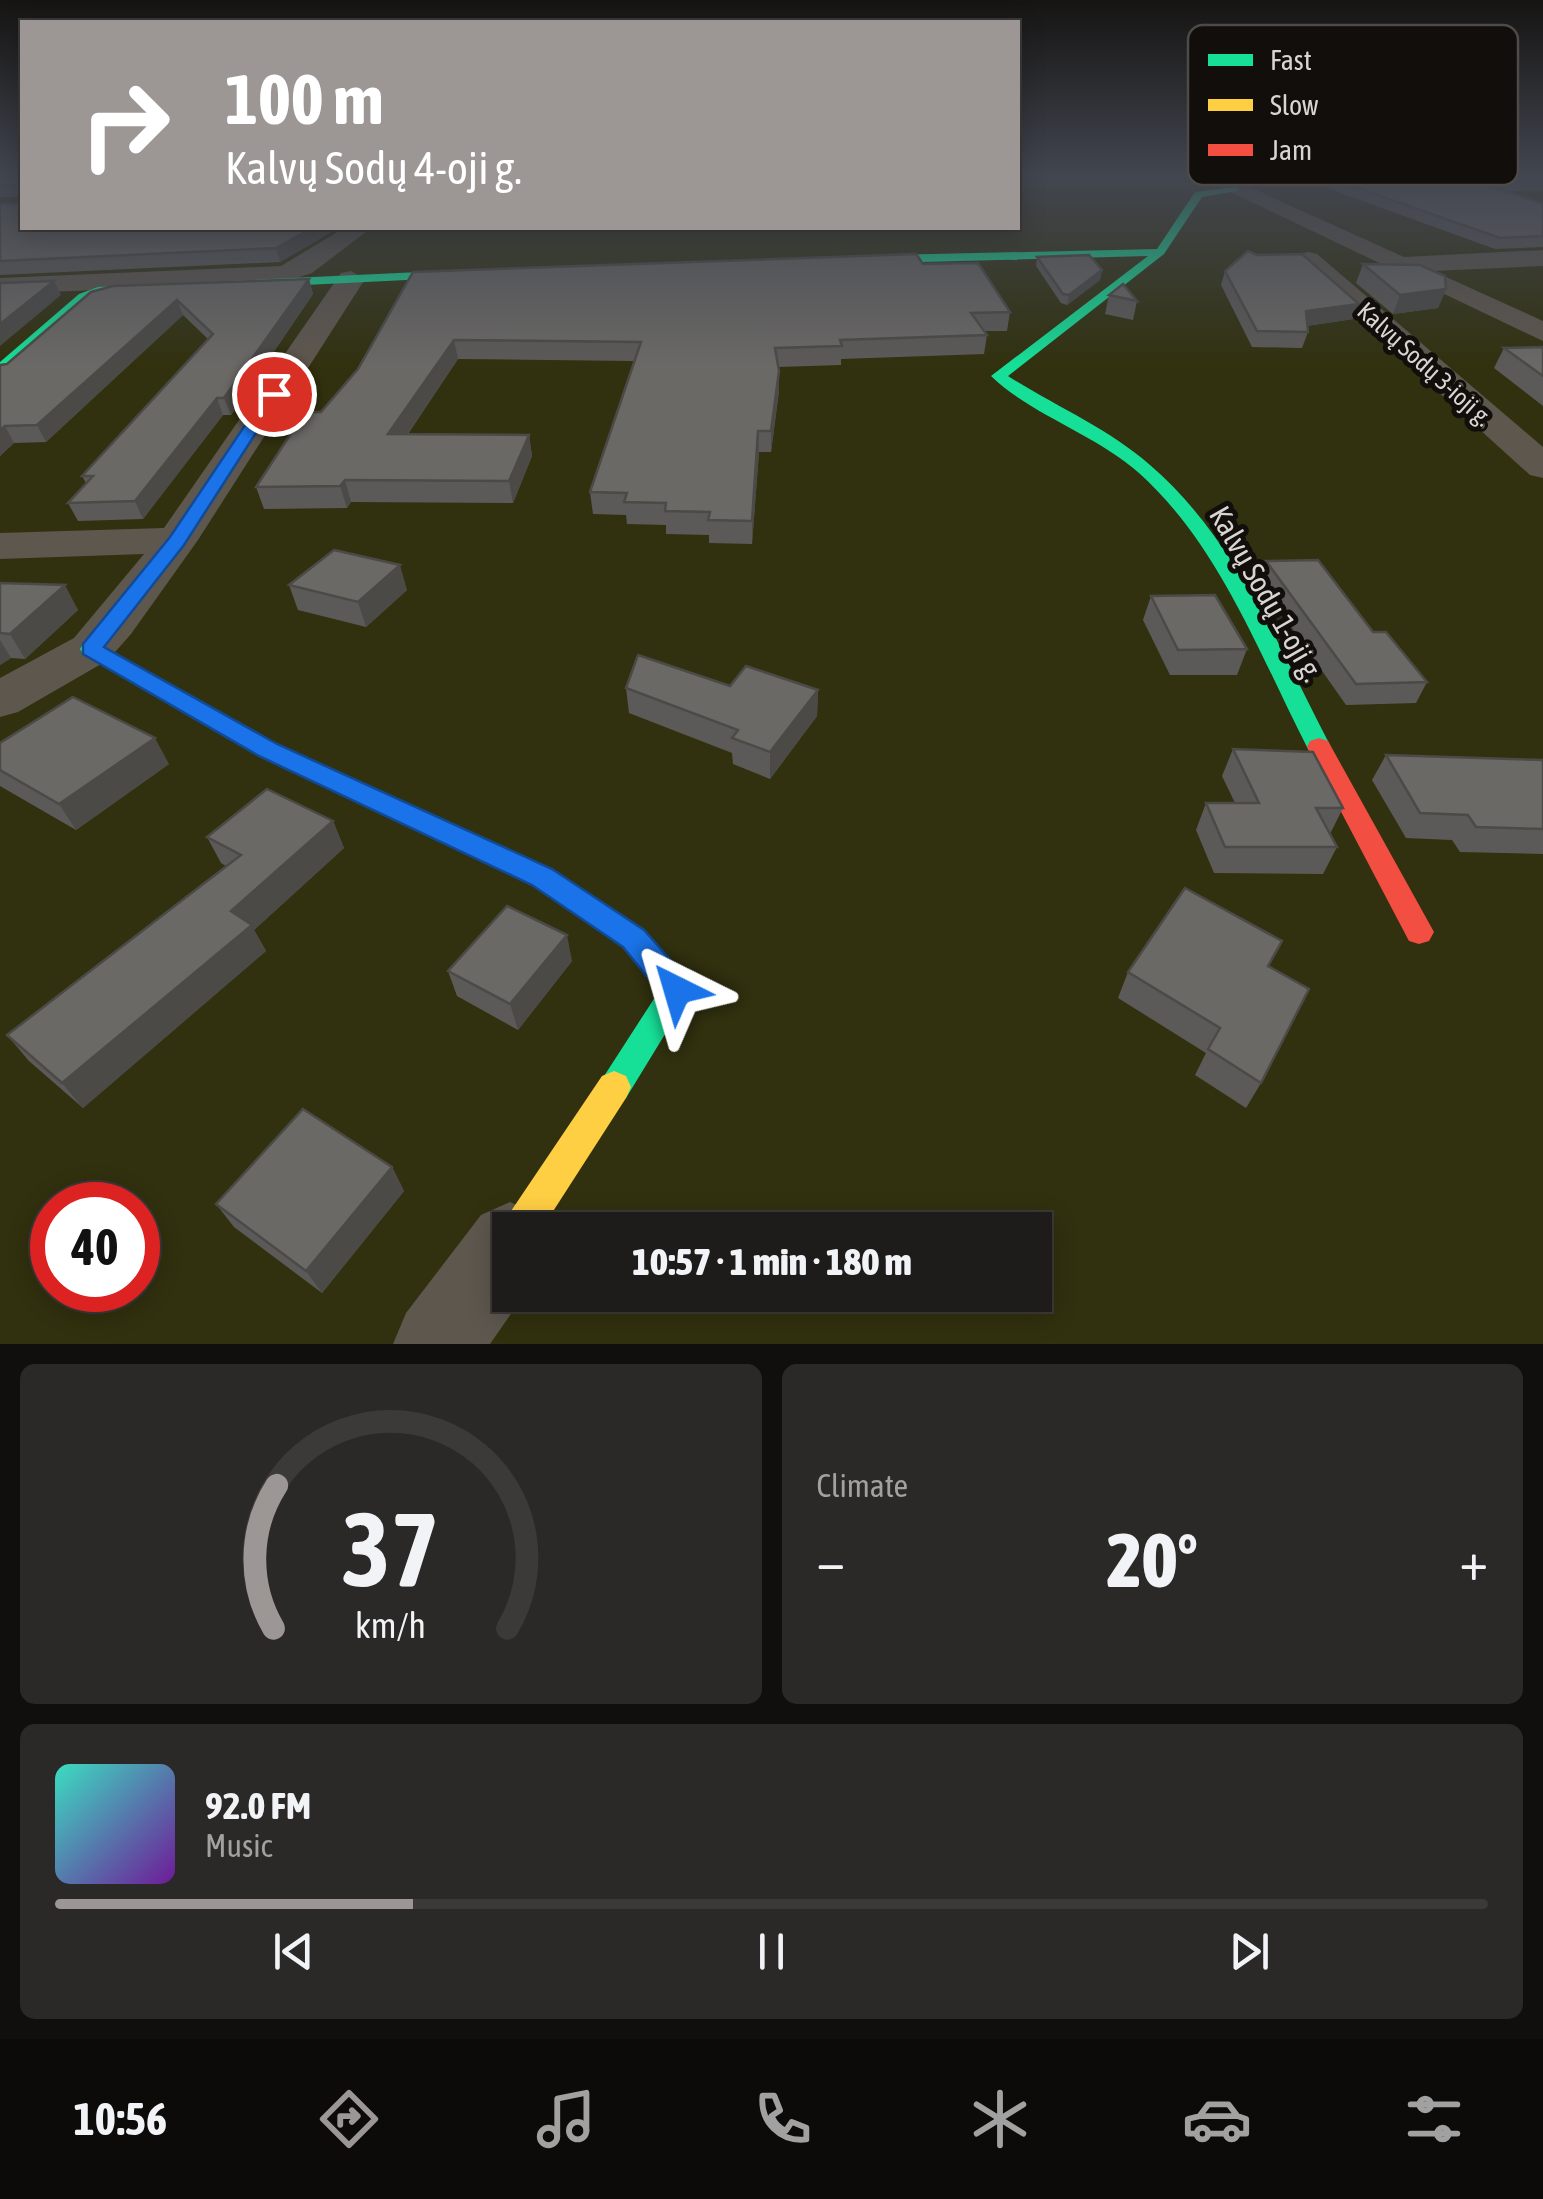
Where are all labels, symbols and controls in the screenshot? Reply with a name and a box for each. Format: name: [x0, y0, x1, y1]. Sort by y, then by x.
legend: [1188, 25, 1518, 185]
text: Fast: [1270, 44, 1312, 76]
text: 100 m: [225, 59, 384, 139]
icon: right: [60, 60, 190, 190]
text: Slow: [1270, 89, 1319, 121]
text: Jam: [1270, 134, 1312, 166]
text: Kalvų Sodų 4-oji g.: [225, 142, 522, 194]
street label: Kalvų Sodų 3-ioji g.: [1352, 296, 1498, 432]
pin: [232, 352, 317, 437]
icon: arrive: [247, 367, 302, 422]
street label: Kalvų Sodų 1-oji g.: [1203, 500, 1331, 687]
position arrow: [625, 938, 729, 1042]
speed limit sign: 40: [30, 1182, 160, 1312]
text: 10:57 · 1 min · 180 m: [632, 1240, 912, 1283]
text: Climate: [817, 1467, 908, 1504]
text: 37: [342, 1489, 440, 1608]
text: 20°: [1107, 1517, 1198, 1603]
text: −: [817, 1529, 845, 1592]
text: +: [1459, 1529, 1488, 1592]
text: km/h: [355, 1605, 426, 1646]
text: 92.0 FM: [205, 1784, 311, 1827]
text: Music: [205, 1827, 272, 1864]
icon: previous: [266, 1924, 321, 1979]
icon: pause: [744, 1924, 799, 1979]
icon: next: [1222, 1924, 1277, 1979]
icon: directions: [314, 2084, 384, 2154]
icon: music: [531, 2084, 601, 2154]
icon: phone: [748, 2084, 818, 2154]
icon: climate: [965, 2084, 1035, 2154]
icon: car: [1182, 2084, 1252, 2154]
icon: filters: [1399, 2084, 1469, 2154]
text: 10:56: [74, 2093, 167, 2145]

